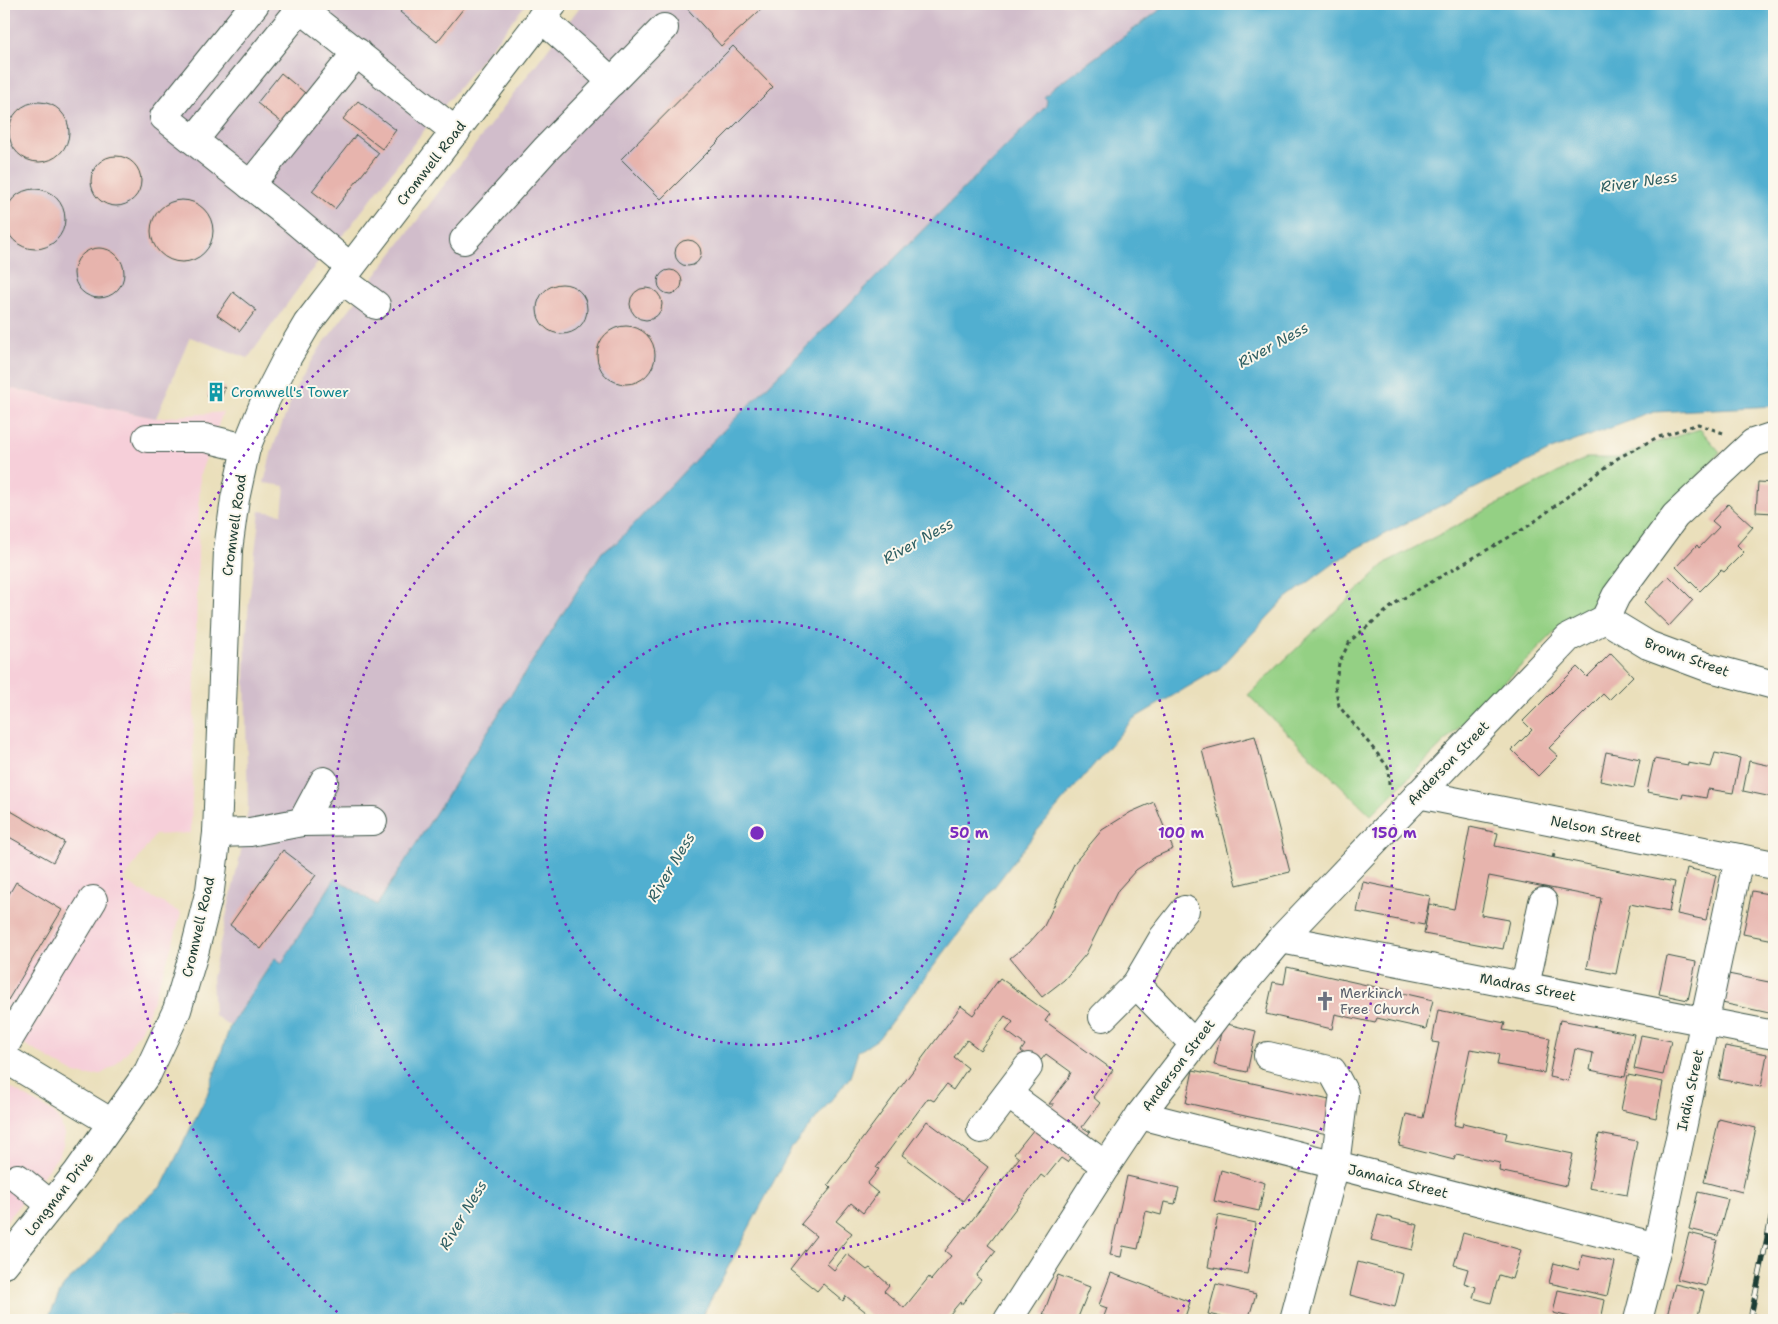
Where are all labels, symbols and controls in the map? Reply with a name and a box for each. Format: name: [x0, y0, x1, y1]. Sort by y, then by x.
street label: Cromwell Road: [392, 117, 470, 209]
water label: River Ness: [1599, 167, 1679, 197]
water label: River Ness: [1234, 317, 1312, 373]
building icon: Cromwell's Tower: [205, 381, 227, 403]
place label: Cromwell's Tower: [231, 383, 349, 401]
street label: Cromwell Road: [218, 473, 250, 577]
water label: River Ness: [879, 513, 957, 569]
street label: Brown Street: [1642, 633, 1732, 681]
street label: Anderson Street: [1403, 717, 1493, 809]
street label: Nelson Street: [1549, 811, 1643, 847]
text: 50 m: [950, 823, 989, 843]
text: 100 m: [1158, 823, 1204, 843]
text: 150 m: [1371, 823, 1417, 843]
centre of rings: [748, 824, 766, 842]
water label: River Ness: [642, 829, 700, 905]
street label: Cromwell Road: [178, 875, 218, 979]
street label: Madras Street: [1478, 969, 1578, 1005]
place label: Merkinch Free Church: [1340, 984, 1420, 1018]
church icon: Merkinch Free Church: [1314, 990, 1336, 1012]
street label: Anderson Street: [1137, 1015, 1219, 1115]
street label: India Street: [1673, 1047, 1707, 1133]
street label: Longman Drive: [21, 1149, 97, 1239]
street label: Jamaica Street: [1346, 1160, 1450, 1202]
water label: River Ness: [434, 1177, 492, 1253]

